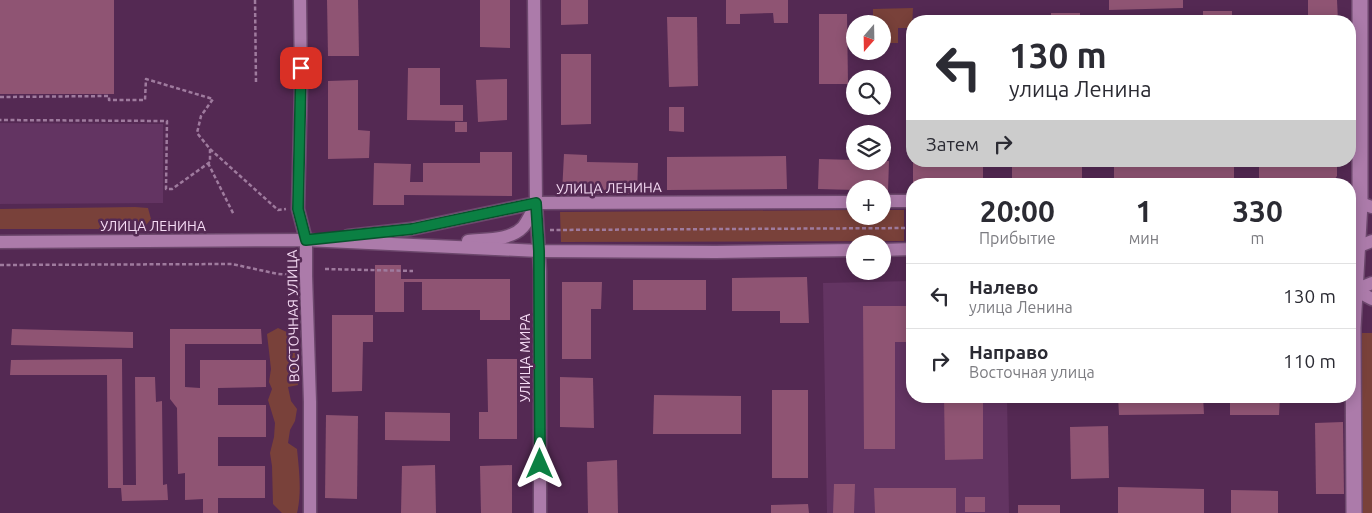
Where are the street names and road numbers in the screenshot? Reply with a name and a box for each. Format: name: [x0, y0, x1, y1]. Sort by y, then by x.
street label: УЛИЦА ЛЕНИНА: [556, 179, 662, 197]
street label: УЛИЦА ЛЕНИНА: [100, 218, 206, 234]
street label: ВОСТОЧНАЯ УЛИЦА: [284, 249, 302, 383]
street label: УЛИЦА МИРА: [517, 314, 533, 402]

